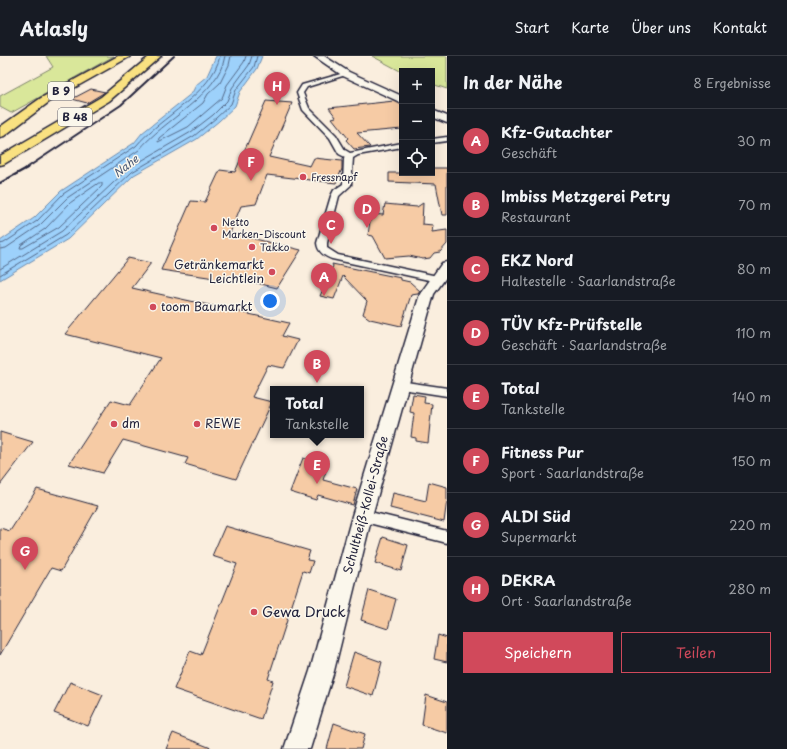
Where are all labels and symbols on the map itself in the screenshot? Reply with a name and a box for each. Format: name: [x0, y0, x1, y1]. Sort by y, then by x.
pin: H: [264, 72, 290, 105]
road number: B 9: [48, 82, 74, 100]
road number: B 48: [58, 108, 92, 126]
pin: F: [238, 148, 264, 181]
water label: Nahe: [110, 150, 143, 181]
place label: Fressnapf: [311, 169, 358, 184]
marker: Fressnapf: [298, 172, 308, 182]
pin: D: [354, 195, 380, 228]
pin: C: [318, 211, 344, 244]
place label: Netto Marken-Discount: [222, 214, 306, 241]
marker: Netto Marken-Discount: [209, 223, 219, 233]
place label: Takko: [260, 239, 290, 254]
marker: Takko: [247, 242, 257, 252]
place label: Getränkemarkt Leichtlein: [174, 255, 264, 287]
pin: A: [311, 263, 337, 296]
marker: Getränkemarkt Leichtlein: [267, 267, 277, 277]
your location: [260, 291, 280, 311]
place label: toom Baumarkt: [161, 297, 253, 315]
marker: toom Baumarkt: [148, 302, 158, 312]
pin: B: [304, 350, 330, 383]
place label: dm: [122, 414, 140, 432]
place label: REWE: [205, 414, 241, 432]
marker: dm: [109, 419, 119, 429]
marker: REWE: [192, 419, 202, 429]
street label: Schultheiß-Kollei-Straße: [338, 434, 392, 576]
pin: E: [304, 451, 330, 484]
pin: G: [12, 537, 38, 570]
place label: Gewa Druck: [262, 601, 346, 622]
marker: Gewa Druck: [249, 607, 259, 617]

